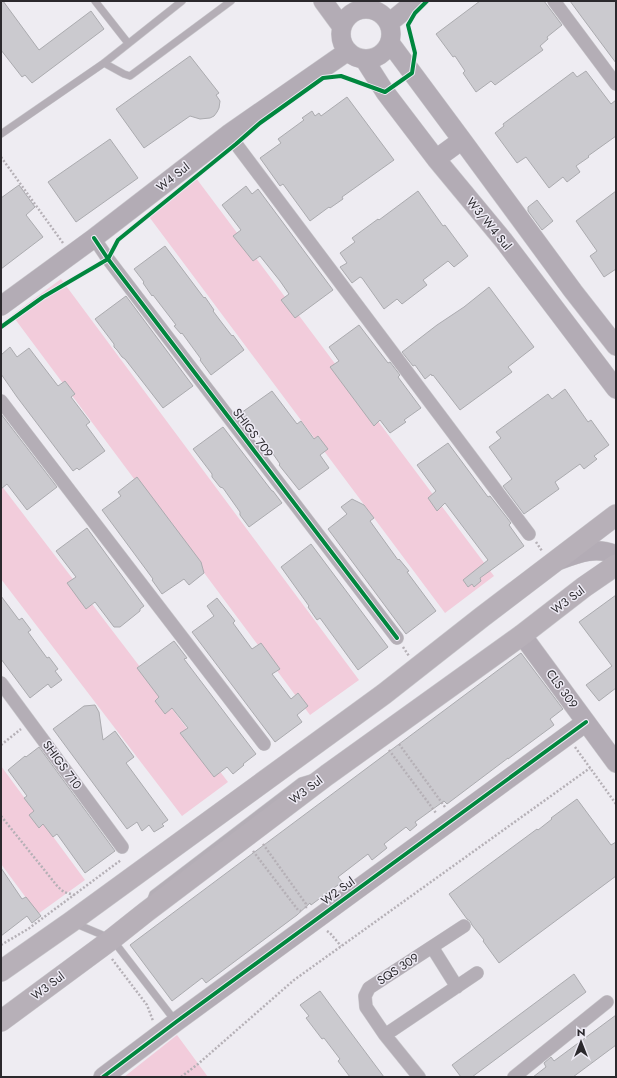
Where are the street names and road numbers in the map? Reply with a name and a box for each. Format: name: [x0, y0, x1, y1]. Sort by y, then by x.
street label: W4 Sul: [152, 158, 194, 196]
street label: W3/W4 Sul: [462, 194, 516, 254]
street label: SHIGS 709: [228, 404, 278, 462]
street label: W3 Sul: [548, 581, 588, 619]
street label: CLS 309: [542, 666, 582, 712]
street label: SHIGS 710: [38, 737, 86, 793]
street label: W3 Sul: [286, 771, 326, 809]
street label: W2 Sul: [317, 873, 359, 909]
street label: SQS 309: [373, 949, 423, 989]
street label: W3 Sul: [28, 967, 68, 1005]

